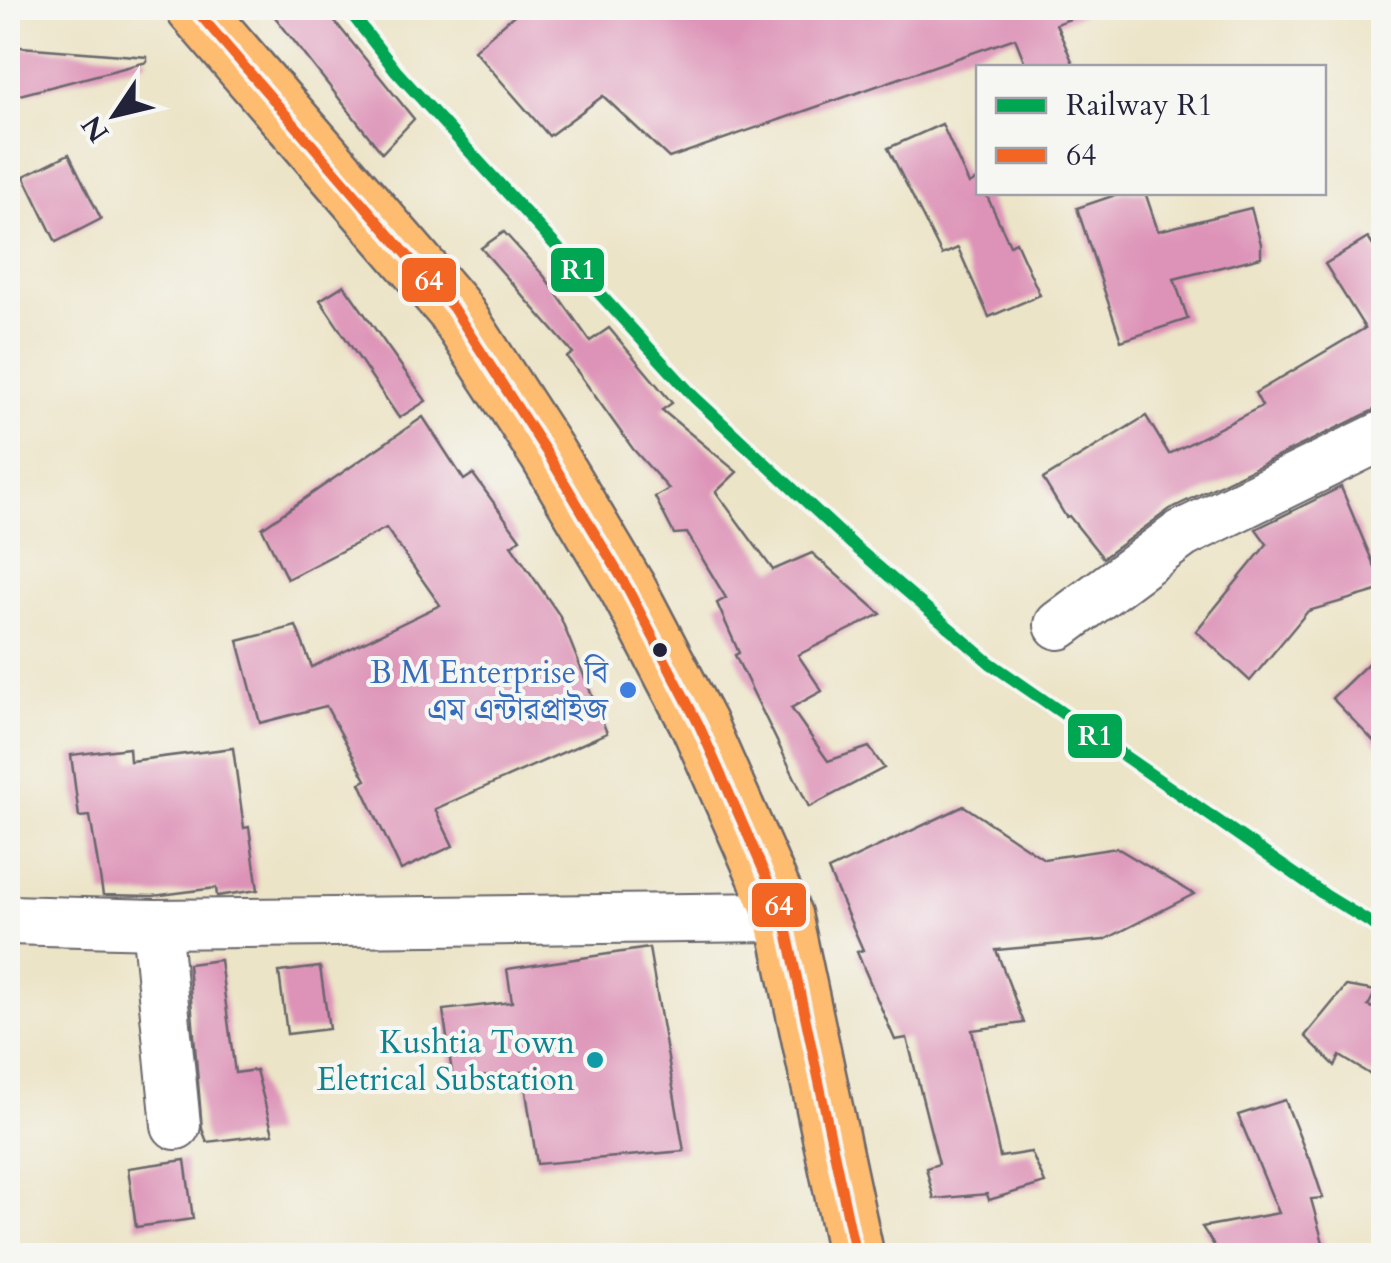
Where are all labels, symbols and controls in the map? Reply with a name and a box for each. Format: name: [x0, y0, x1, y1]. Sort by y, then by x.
north arrow: [65, 65, 165, 165]
legend: [976, 65, 1326, 195]
text: Railway R1: [1066, 85, 1213, 126]
text: N: [73, 108, 118, 150]
text: 64: [1066, 135, 1097, 176]
line badge: R1: [549, 246, 606, 294]
text: R1: [561, 251, 595, 289]
line badge: 64: [400, 256, 458, 304]
text: 64: [415, 262, 443, 300]
unlabelled marker: [650, 640, 670, 660]
place label: B M Enterprise বি এম এন্টারপ্রাইজ: [370, 651, 610, 732]
marker: B M Enterprise বি এম এন্টারপ্রাইজ: [617, 679, 639, 701]
line badge: R1: [1066, 712, 1124, 760]
text: R1: [1078, 717, 1112, 755]
line badge: 64: [750, 881, 808, 929]
text: 64: [765, 887, 793, 925]
place label: Kushtia Town Eletrical Substation: [317, 1021, 575, 1102]
marker: Kushtia Town Eletrical Substation: [584, 1049, 606, 1071]

